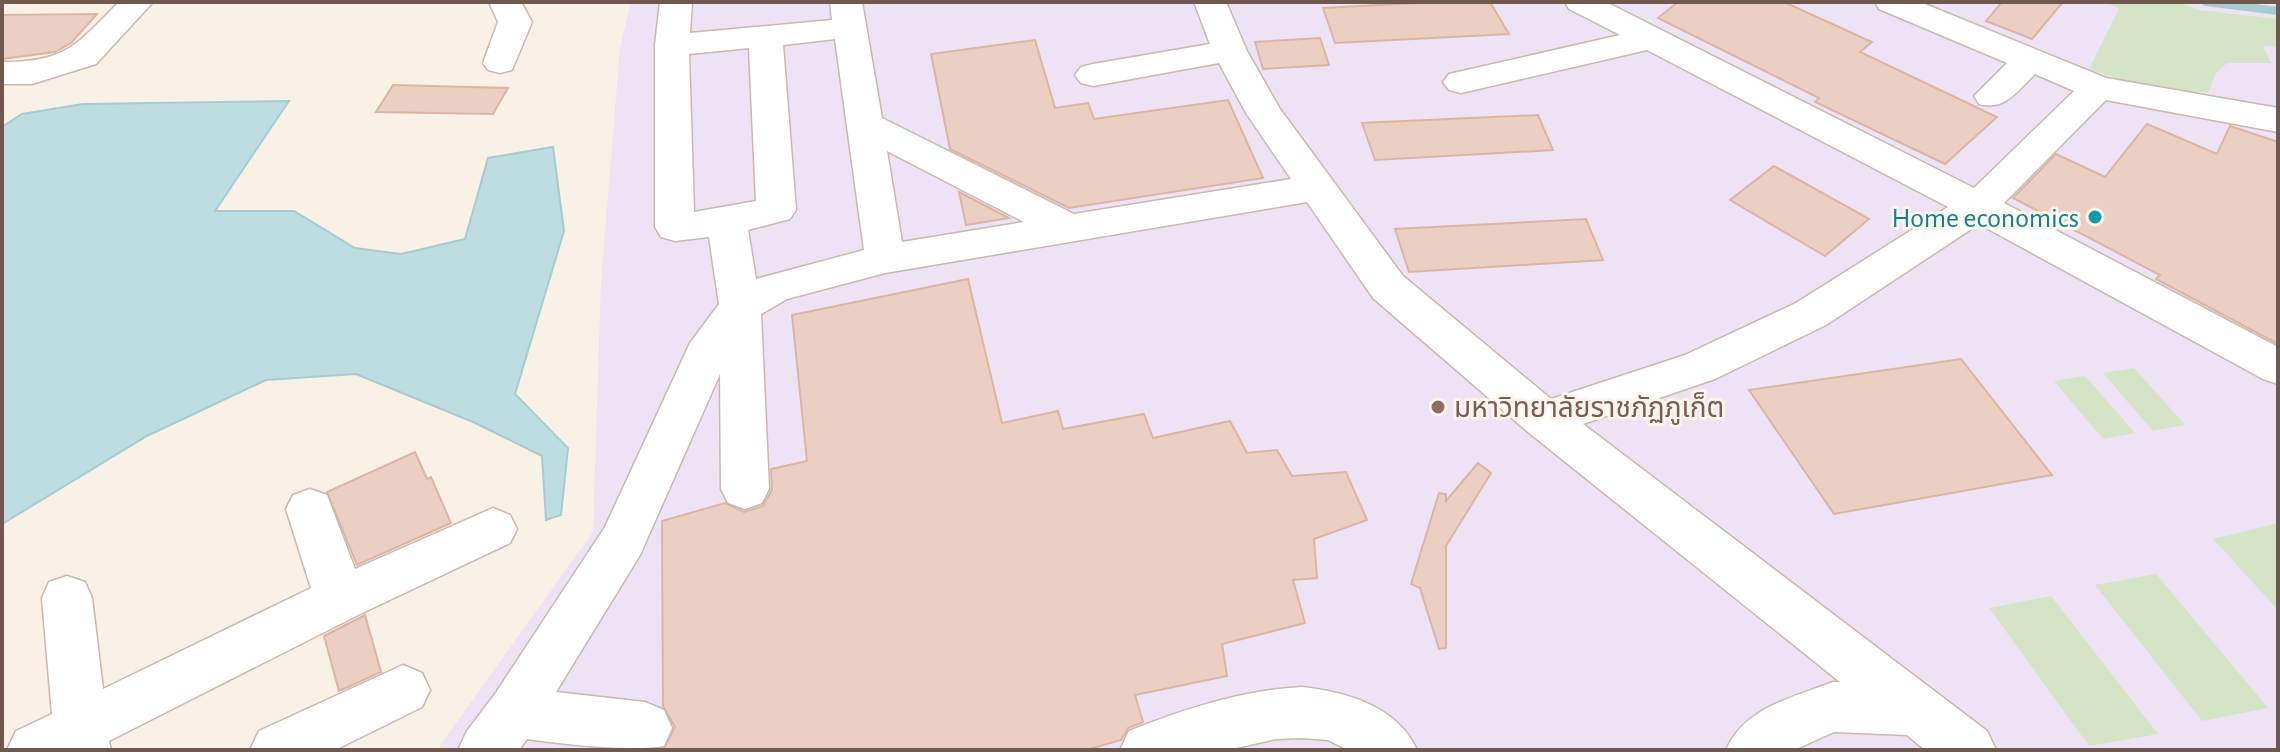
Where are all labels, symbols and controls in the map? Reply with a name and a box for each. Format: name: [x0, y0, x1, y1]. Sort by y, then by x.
place label: Home economics: [1892, 205, 2079, 233]
marker: Home economics: [2086, 208, 2104, 226]
place label: มหาวิทยาลัยราชภัฏภูเก็ต: [1454, 392, 1724, 425]
marker: มหาวิทยาลัยราชภัฏภูเก็ต: [1429, 398, 1447, 416]

